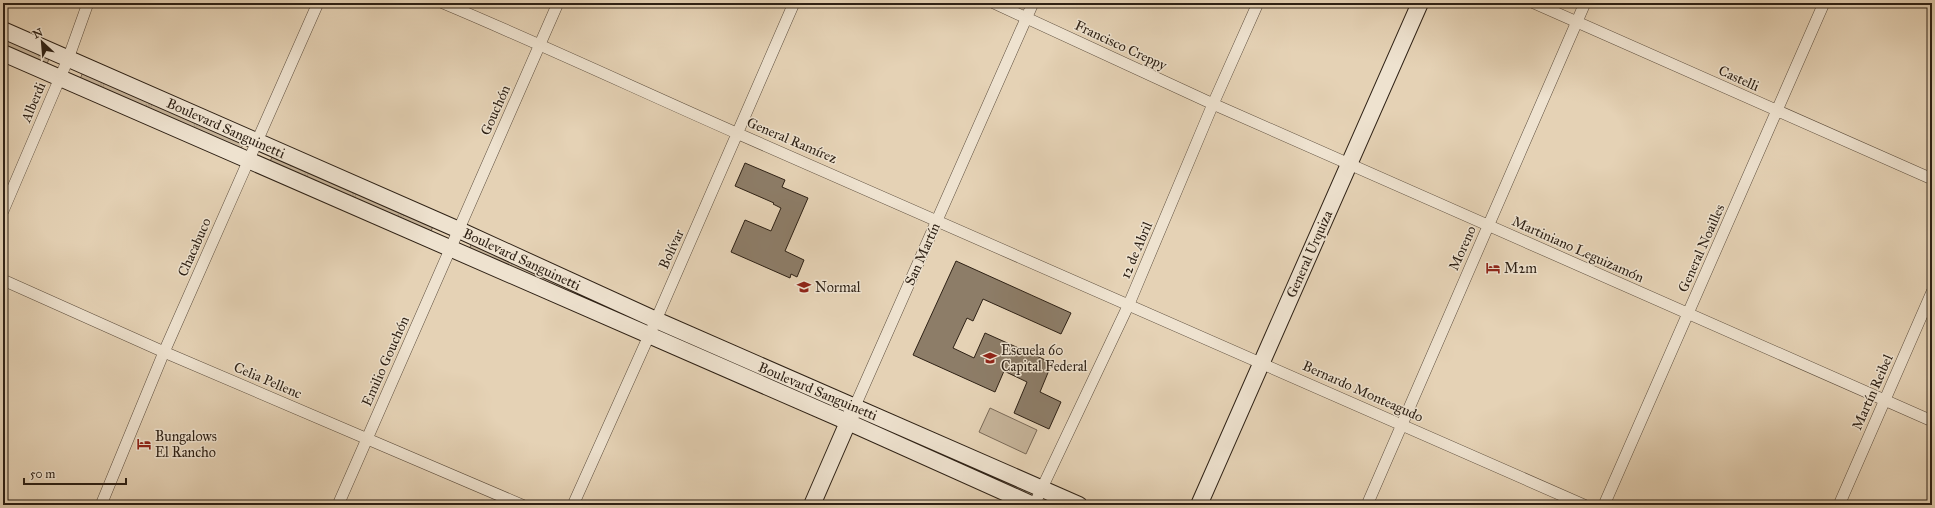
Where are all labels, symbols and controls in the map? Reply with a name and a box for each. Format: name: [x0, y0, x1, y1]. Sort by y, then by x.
street label: Francisco Creppy: [1072, 17, 1170, 74]
north arrow: [22, 22, 62, 62]
text: N: [31, 25, 45, 41]
street label: Castelli: [1716, 62, 1762, 95]
street label: Alberdi: [17, 79, 50, 126]
street label: Gouchón: [477, 82, 514, 138]
street label: Boulevard Sanguinetti: [164, 95, 288, 162]
street label: General Ramírez: [744, 114, 840, 167]
street label: General Noailles: [1674, 202, 1728, 295]
street label: General Urquiza: [1283, 208, 1337, 301]
street label: Martiniano Leguizamón: [1509, 213, 1647, 286]
street label: Chacabuco: [174, 215, 215, 279]
street label: 12 de Abril: [1117, 219, 1156, 281]
street label: San Martín: [901, 220, 944, 288]
street label: Moreno: [1445, 223, 1480, 273]
street label: Boulevard Sanguinetti: [460, 225, 583, 294]
street label: Bolívar: [655, 226, 688, 272]
hotel icon: M2m: [1485, 260, 1501, 276]
place label: M2m: [1504, 260, 1537, 277]
school or university icon: Normal: [796, 279, 812, 295]
place label: Normal: [815, 279, 861, 296]
street label: Emilio Gouchón: [358, 313, 413, 409]
place label: Escuela 60 Capital Federal: [1001, 342, 1088, 375]
school or university icon: Escuela 60 Capital Federal: [982, 350, 998, 366]
street label: Martín Reibel: [1848, 352, 1897, 433]
street label: Bernardo Monteagudo: [1300, 357, 1426, 426]
street label: Celia Pellenc: [231, 359, 304, 402]
street label: Boulevard Sanguinetti: [756, 359, 880, 424]
place label: Bungalows El Rancho: [155, 428, 217, 461]
hotel icon: Bungalows El Rancho: [136, 436, 152, 452]
scale bar: [24, 460, 126, 486]
text: 50 m: [30, 467, 55, 481]

